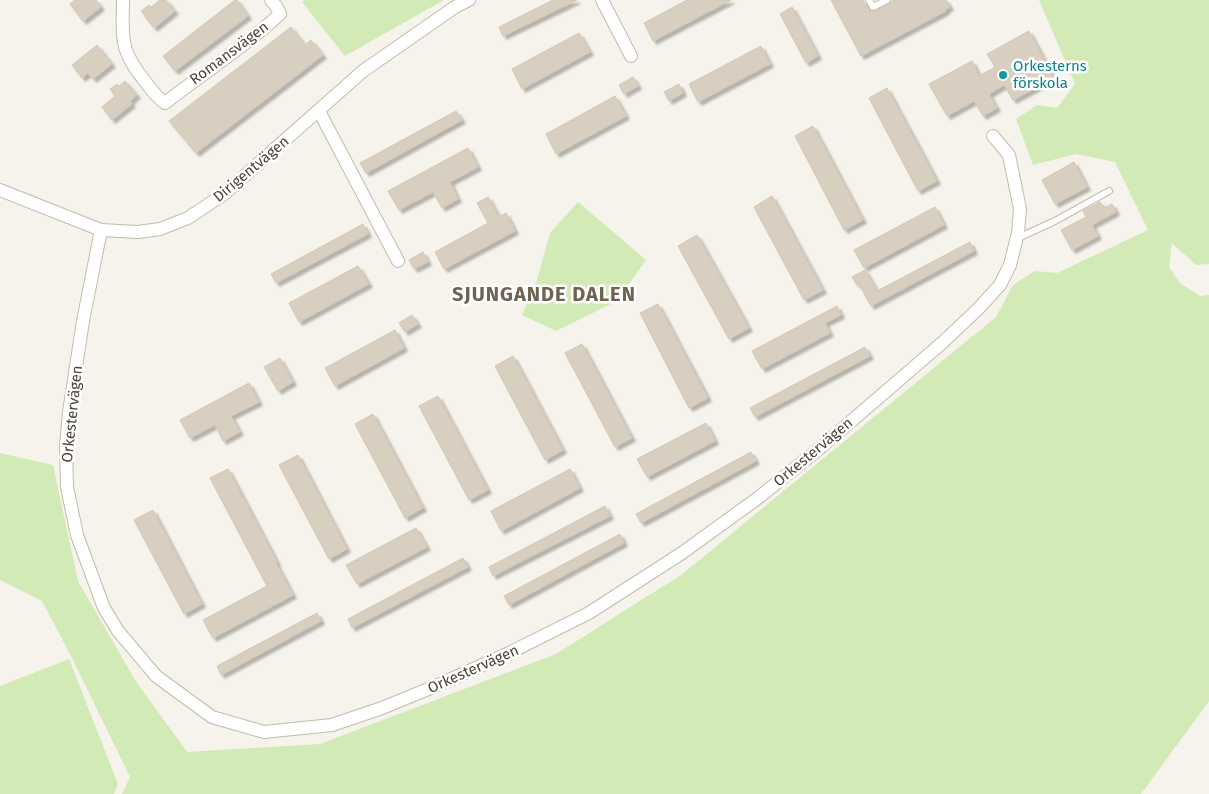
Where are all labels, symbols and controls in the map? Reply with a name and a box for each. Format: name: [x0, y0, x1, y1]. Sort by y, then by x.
street label: Romansvägen: [186, 18, 272, 88]
place label: Orkesterns förskola: [1013, 57, 1087, 92]
marker: Orkesterns förskola: [997, 69, 1009, 81]
street label: Dirigentvägen: [209, 132, 293, 206]
district label: SJUNGANDE DALEN: [452, 282, 636, 306]
street label: Orkestervägen: [58, 364, 86, 464]
street label: Orkestervägen: [770, 414, 856, 490]
street label: Orkestervägen: [425, 641, 521, 697]

